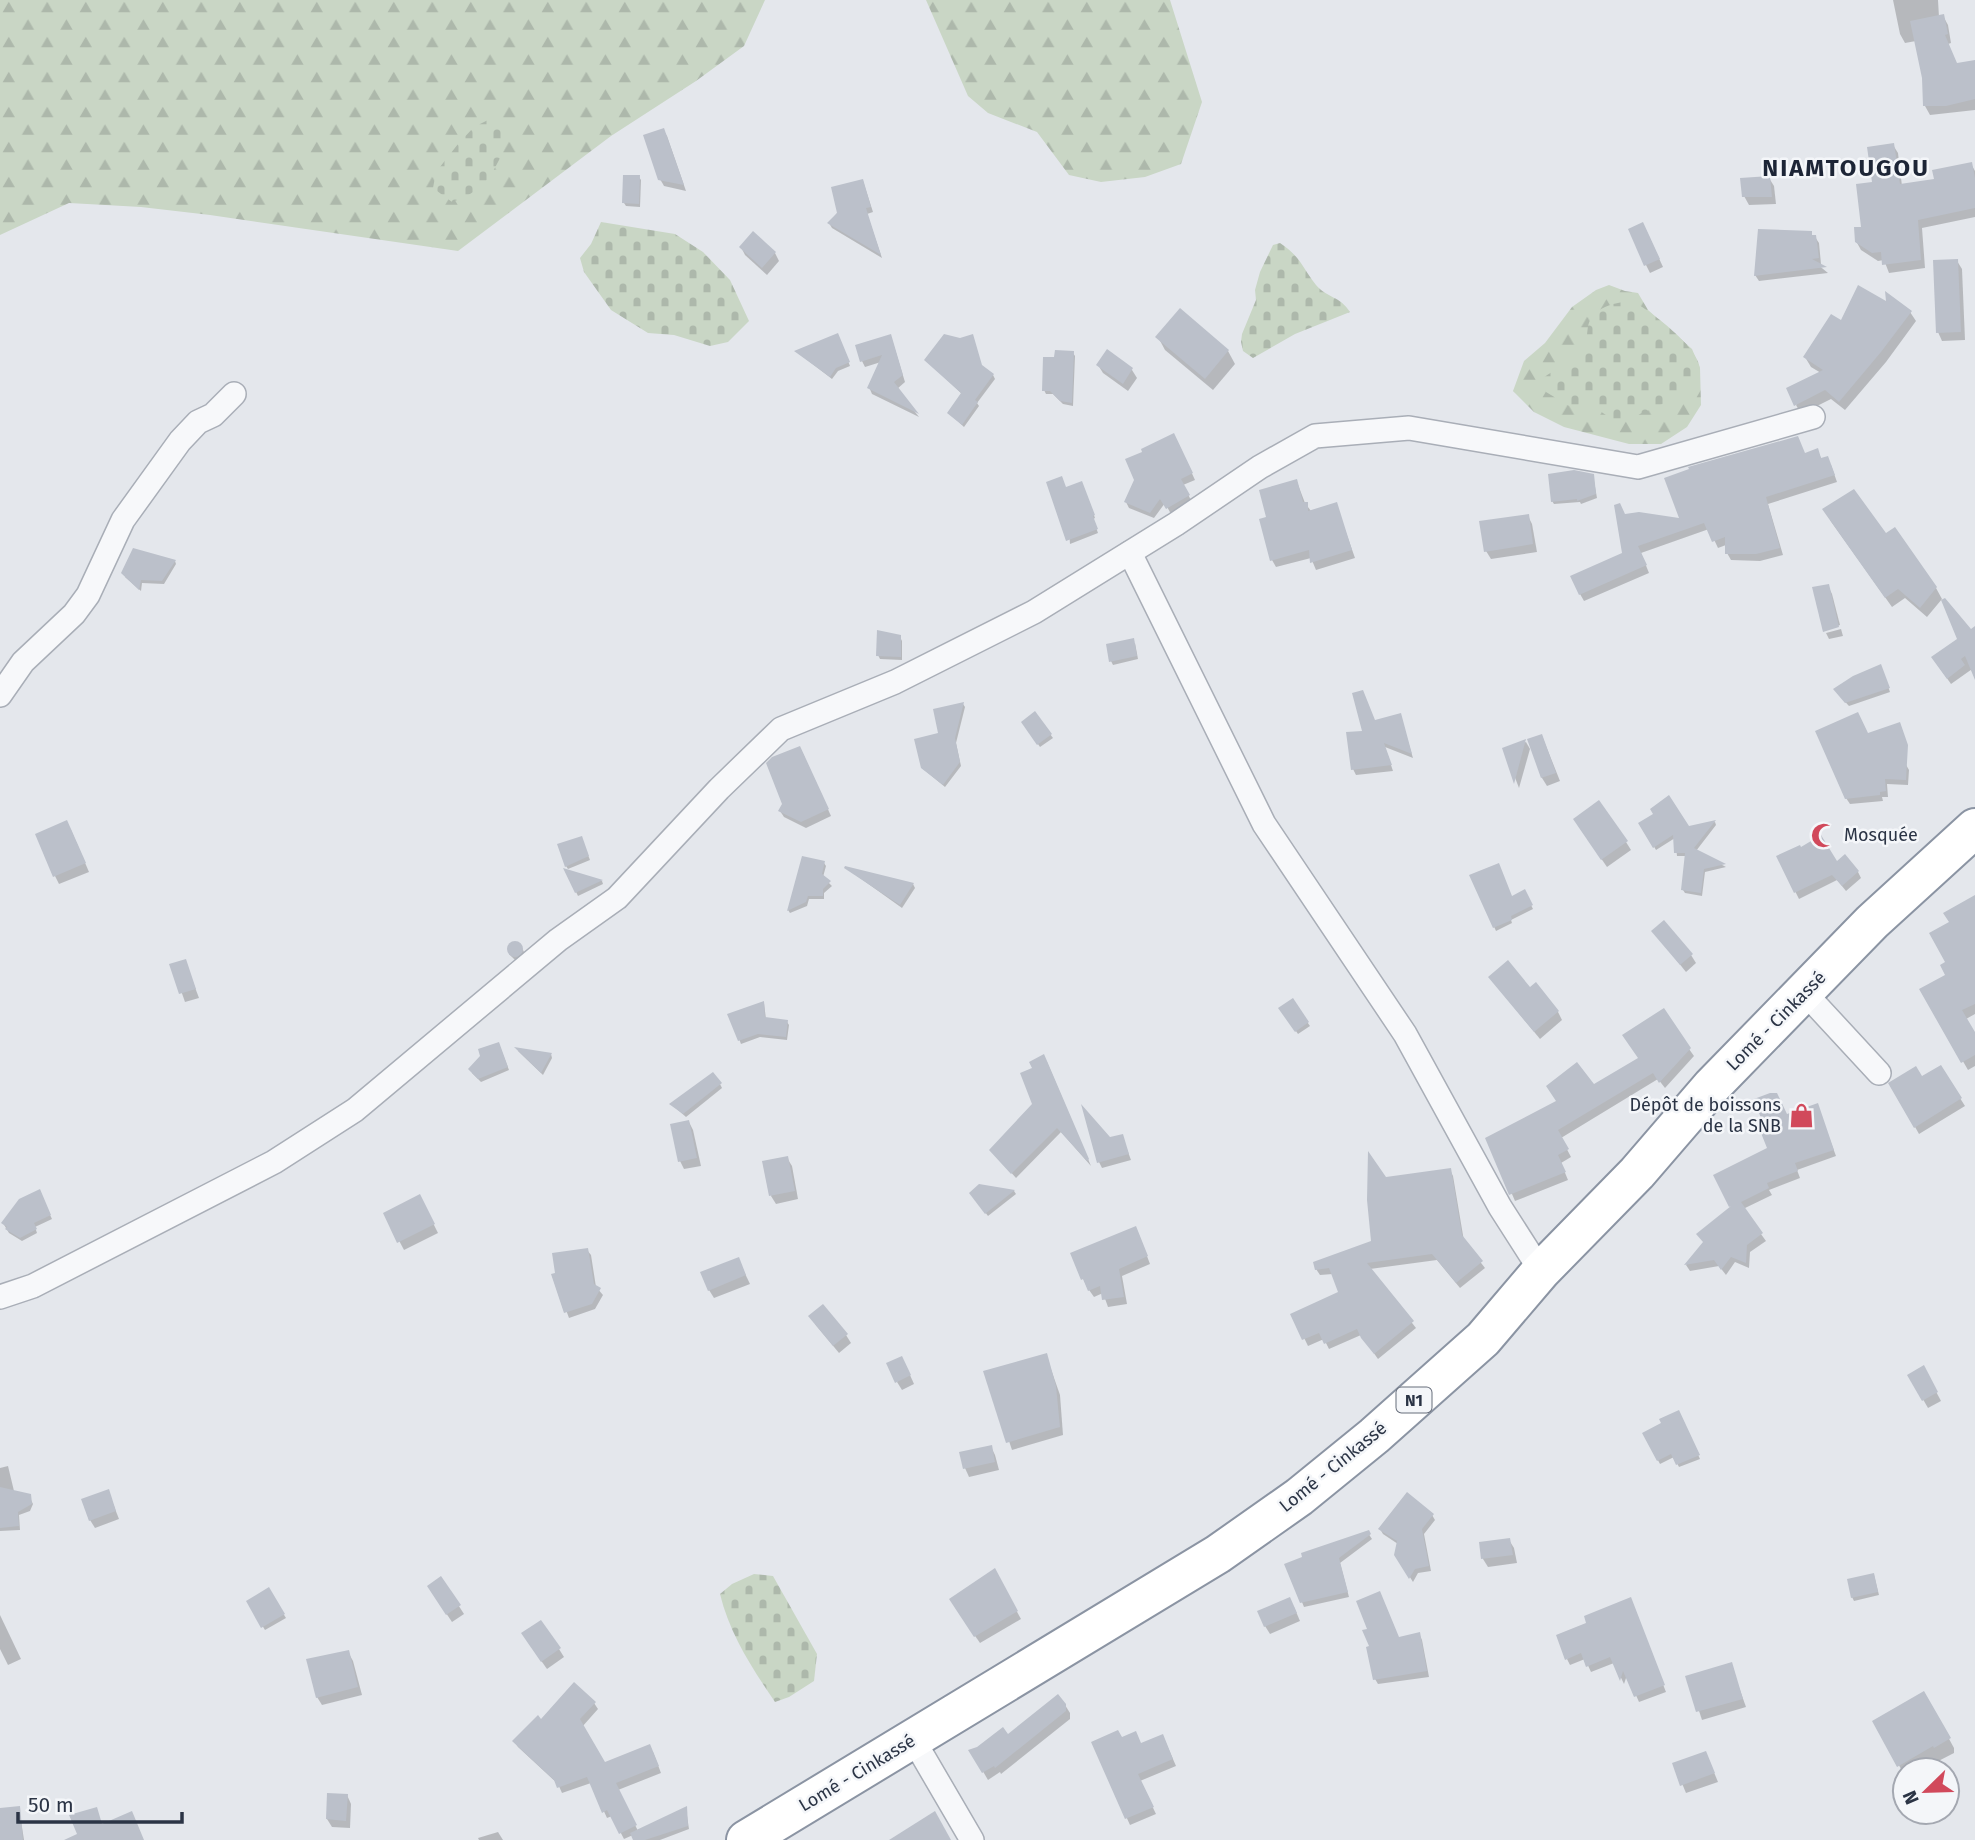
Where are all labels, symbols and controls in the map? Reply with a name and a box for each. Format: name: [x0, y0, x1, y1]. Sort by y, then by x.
district label: NIAMTOUGOU: [1762, 154, 1930, 182]
mosque icon: Mosquée: [1810, 821, 1838, 849]
place label: Mosquée: [1844, 824, 1918, 846]
street label: Lomé - Cinkassé: [1722, 967, 1830, 1075]
place label: Dépôt de boissons de la SNB: [1629, 1094, 1781, 1137]
shop icon: Dépôt de boissons de la SNB: [1787, 1101, 1815, 1129]
road number: N1: [1396, 1388, 1432, 1412]
street label: Lomé - Cinkassé: [1275, 1417, 1391, 1517]
street label: Lomé - Cinkassé: [795, 1730, 919, 1816]
north arrow: [1891, 1756, 1961, 1826]
scale bar: [18, 1780, 182, 1824]
text: N: [1898, 1787, 1924, 1808]
text: 50 m: [28, 1792, 74, 1818]

